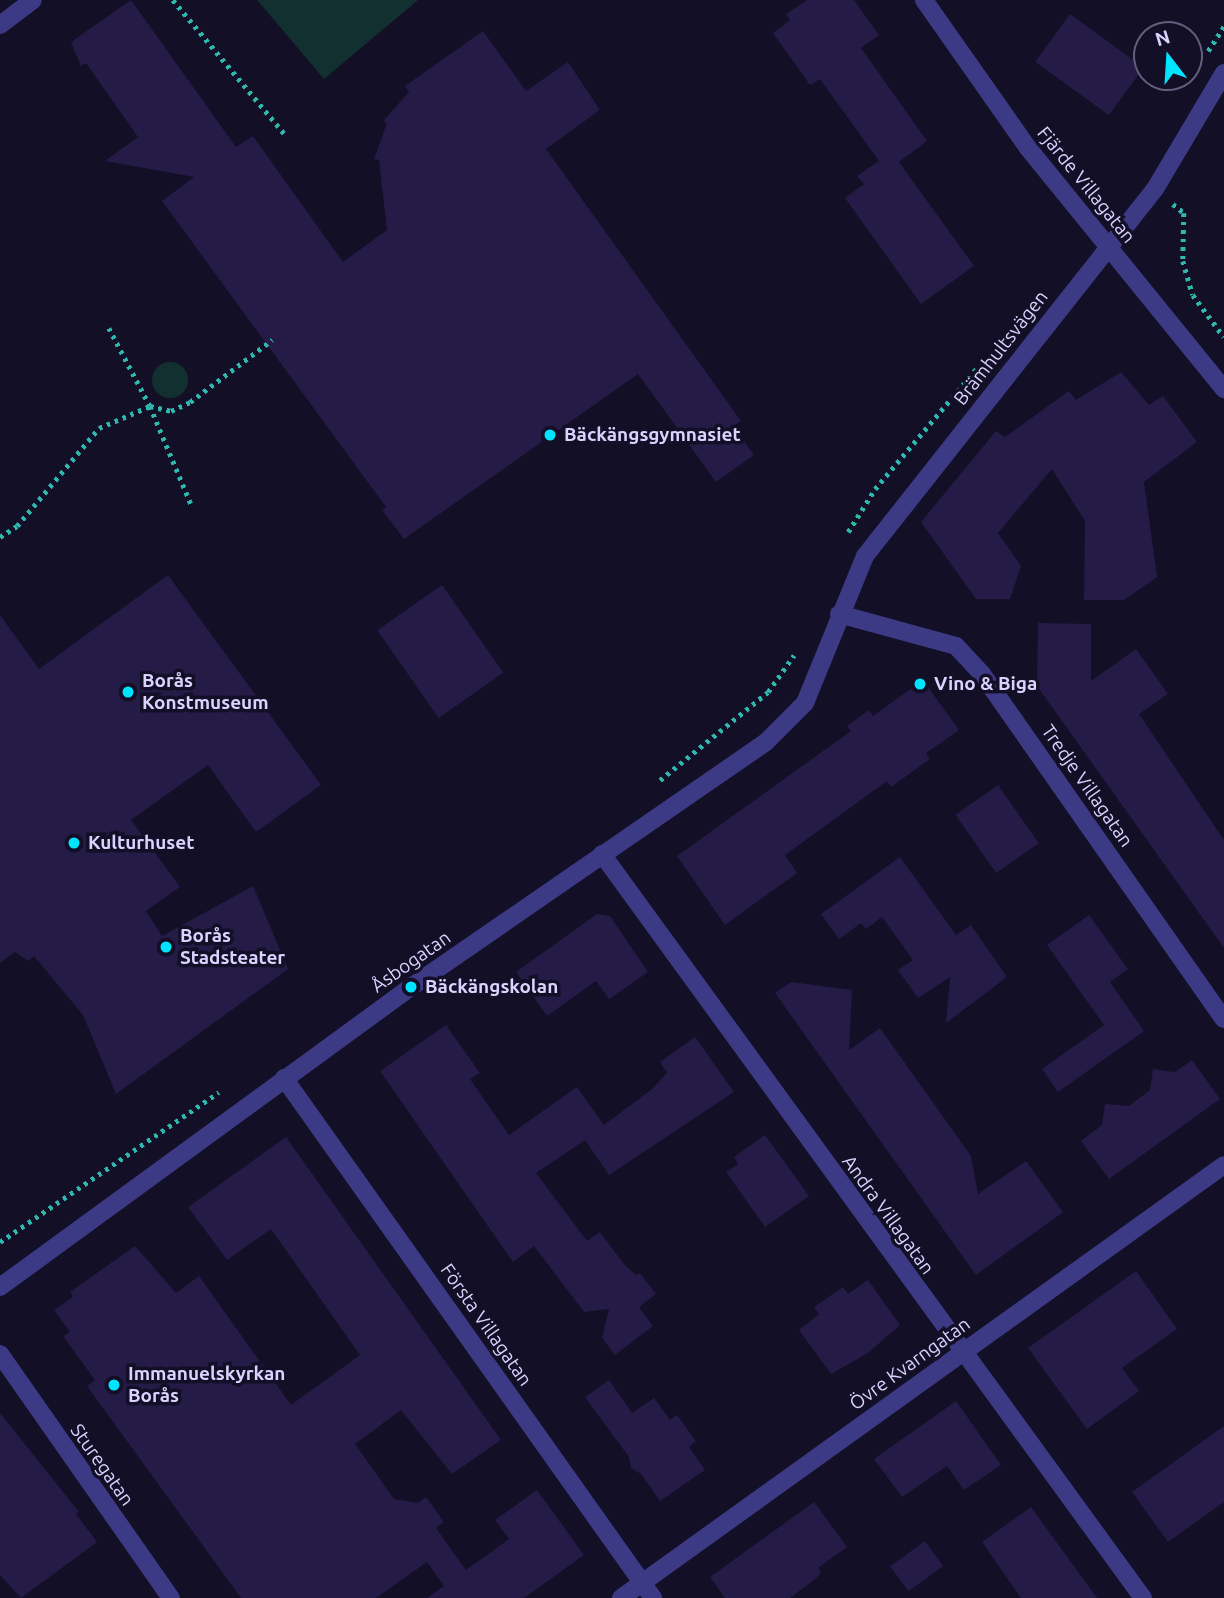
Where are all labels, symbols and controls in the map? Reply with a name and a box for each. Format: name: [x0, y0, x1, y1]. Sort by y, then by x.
north arrow: [1133, 21, 1203, 91]
text: N: [1152, 25, 1172, 50]
street label: Fjärde Villagatan: [1032, 122, 1140, 248]
street label: Brämhultsvägen: [949, 286, 1053, 410]
place label: Bäckängsgymnasiet: [564, 424, 741, 446]
marker: Bäckängsgymnasiet: [542, 427, 558, 443]
place label: Borås Konstmuseum: [142, 670, 269, 714]
place label: Vino & Biga: [934, 673, 1037, 695]
marker: Vino & Biga: [912, 676, 928, 692]
marker: Borås Konstmuseum: [120, 684, 136, 700]
street label: Tredje Villagatan: [1036, 721, 1138, 851]
place label: Kulturhuset: [88, 832, 194, 854]
marker: Kulturhuset: [66, 835, 82, 851]
place label: Borås Stadsteater: [180, 925, 285, 969]
street label: Åsbogatan: [367, 926, 455, 998]
marker: Borås Stadsteater: [158, 939, 174, 955]
place label: Bäckängskolan: [425, 976, 558, 998]
marker: Bäckängskolan: [403, 979, 419, 995]
street label: Andra Villagatan: [837, 1151, 939, 1279]
street label: Första Villagatan: [435, 1260, 537, 1390]
street label: Övre Kvarngatan: [845, 1313, 975, 1415]
place label: Immanuelskyrkan Borås: [128, 1363, 285, 1407]
marker: Immanuelskyrkan Borås: [106, 1377, 122, 1393]
street label: Sturegatan: [66, 1420, 138, 1510]

